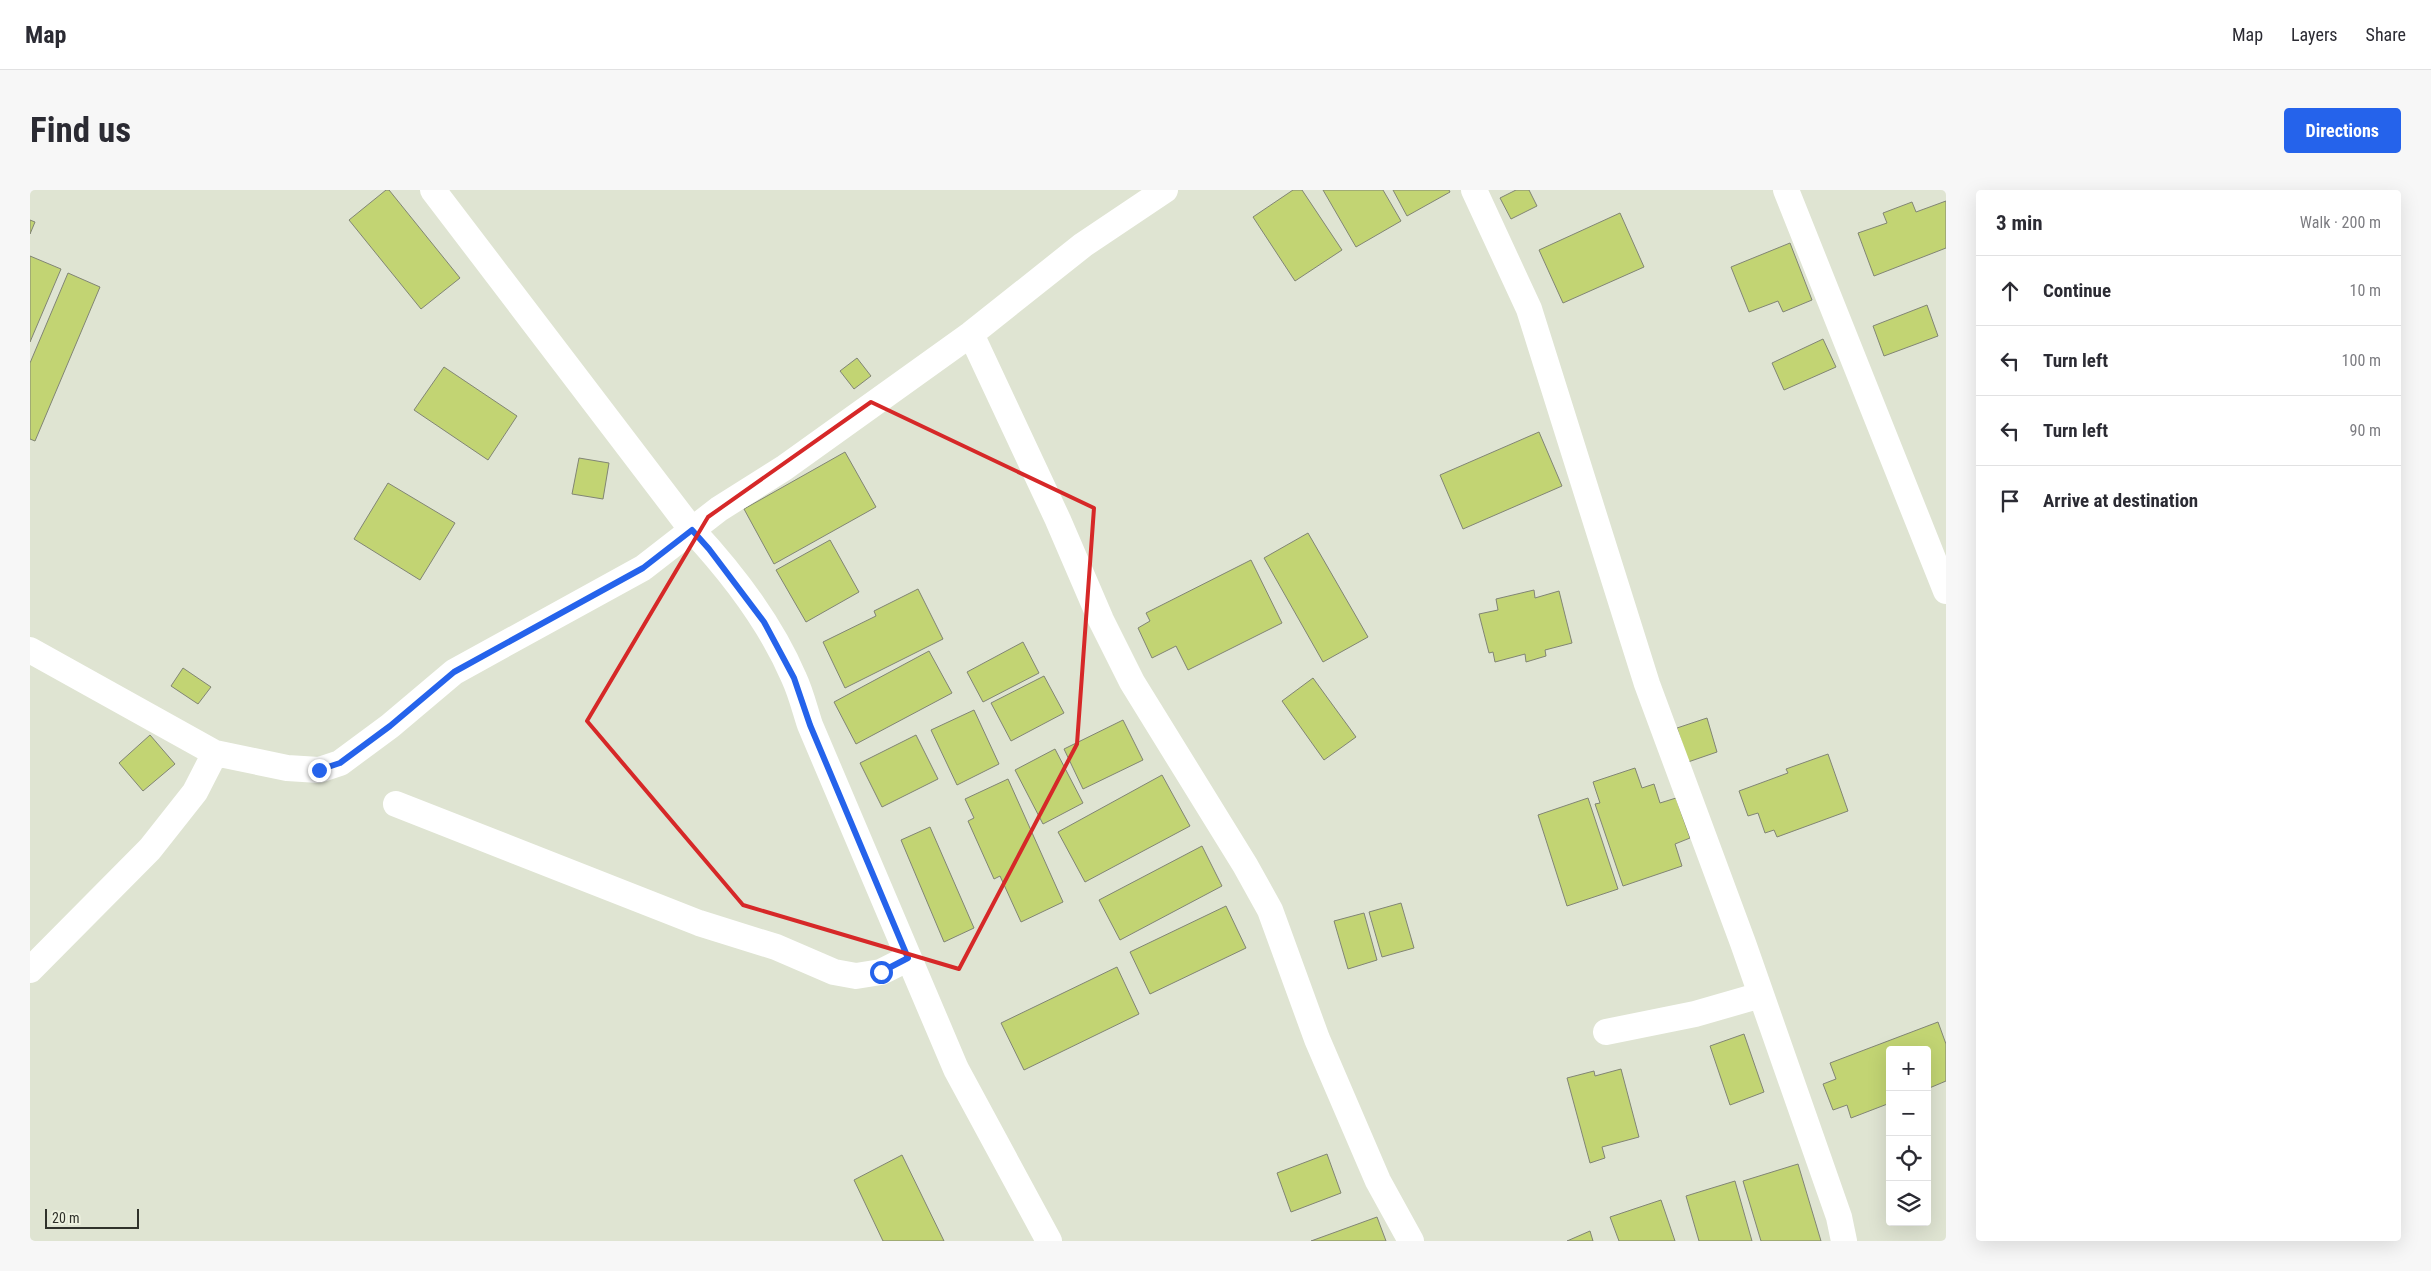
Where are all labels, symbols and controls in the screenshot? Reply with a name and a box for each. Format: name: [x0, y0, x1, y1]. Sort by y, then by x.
text: Map: [25, 21, 66, 49]
text: Map: [2232, 24, 2263, 45]
text: Layers: [2291, 24, 2338, 45]
text: Share: [2366, 24, 2406, 45]
button: Directions: [2284, 108, 2401, 153]
text: Find us: [30, 110, 131, 151]
text: 3 min: [1996, 211, 2043, 235]
text: Walk · 200 m: [2300, 213, 2381, 232]
icon: ahead: [1996, 277, 2024, 305]
text: Continue: [2043, 279, 2111, 302]
text: 10 m: [2349, 281, 2381, 300]
icon: left: [1996, 347, 2024, 375]
text: Turn left: [2043, 349, 2108, 372]
text: 100 m: [2342, 351, 2381, 370]
icon: left: [1996, 417, 2024, 445]
text: Turn left: [2043, 419, 2108, 442]
text: 90 m: [2349, 421, 2381, 440]
icon: arrive: [1996, 487, 2024, 515]
text: Arrive at destination: [2043, 489, 2198, 512]
route end: [308, 759, 331, 782]
route start: [870, 961, 893, 984]
map controls: [1886, 1046, 1931, 1226]
button: +: [1886, 1046, 1931, 1091]
button: −: [1886, 1091, 1931, 1136]
button: locate: [1886, 1136, 1931, 1181]
button: layers: [1886, 1181, 1931, 1226]
scale bar: [45, 1206, 139, 1229]
text: 20 m: [52, 1210, 80, 1226]

